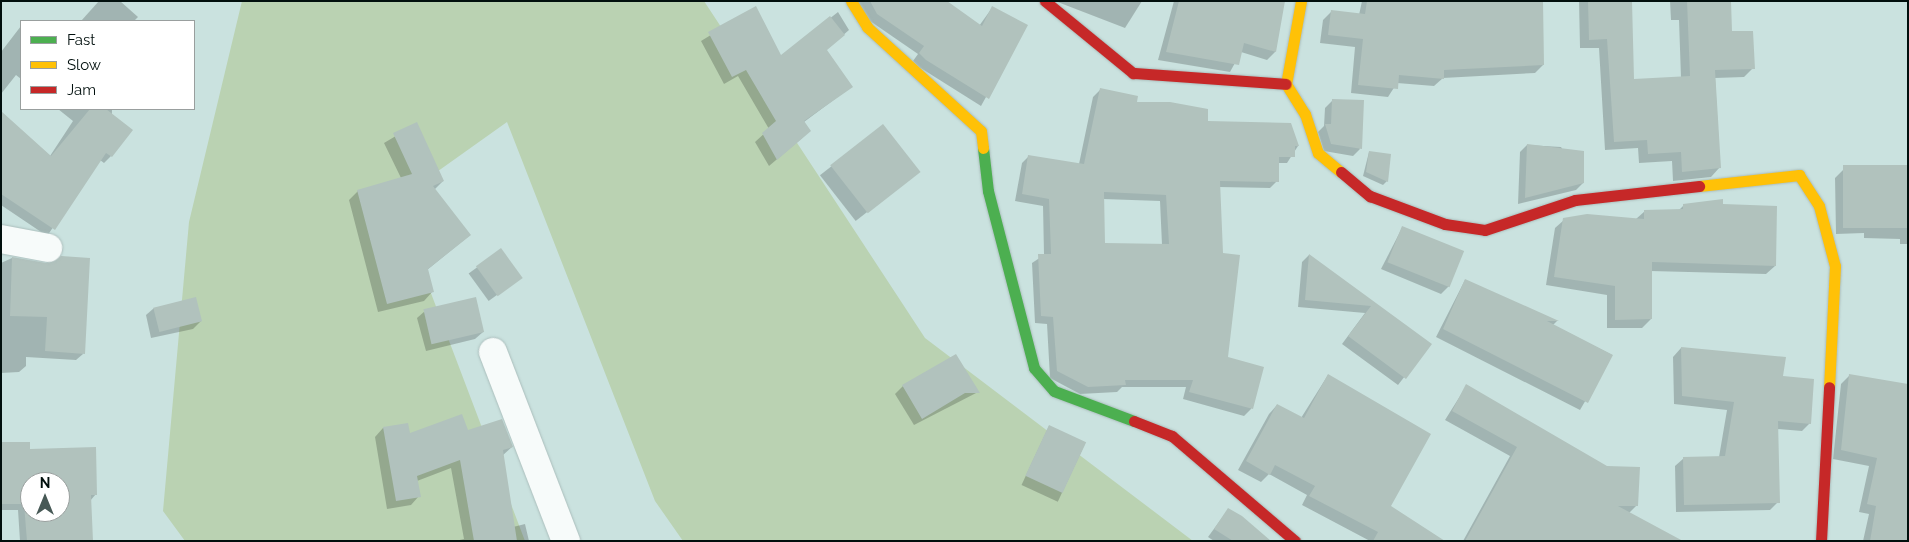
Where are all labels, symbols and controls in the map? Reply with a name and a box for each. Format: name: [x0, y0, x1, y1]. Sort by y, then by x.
legend: [20, 20, 195, 110]
text: Fast: [67, 31, 95, 49]
text: Slow: [67, 56, 101, 74]
text: Jam: [67, 81, 96, 99]
north arrow: [20, 472, 70, 522]
text: N: [40, 475, 50, 491]

